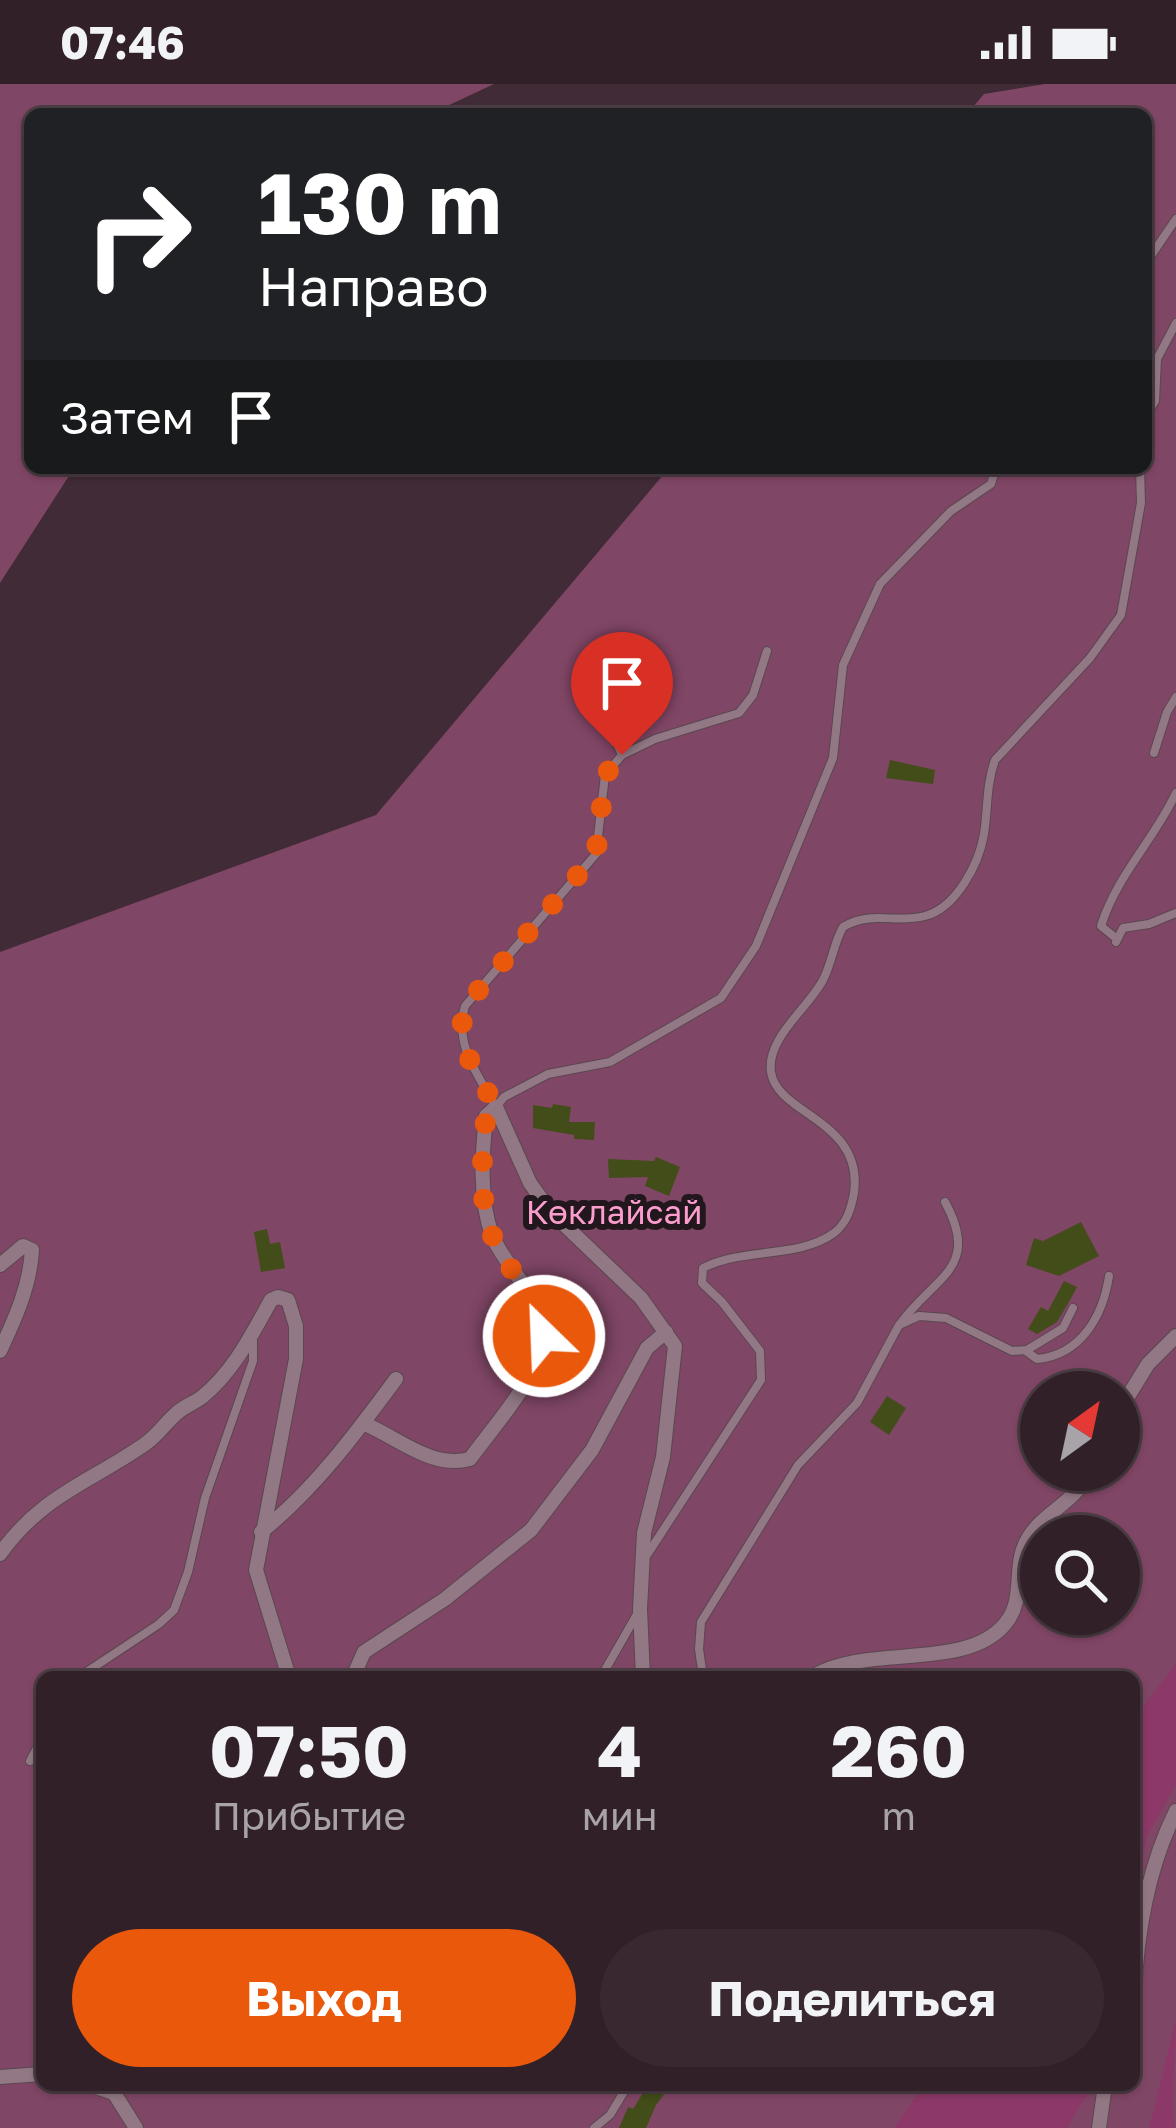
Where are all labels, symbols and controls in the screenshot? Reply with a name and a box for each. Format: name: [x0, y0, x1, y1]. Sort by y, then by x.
text: 07:46: [60, 15, 185, 69]
text: 130 m: [258, 152, 502, 252]
icon: right: [60, 156, 216, 312]
text: Направо: [258, 253, 489, 318]
icon: arrive: [218, 384, 284, 450]
text: Затем: [60, 390, 194, 444]
pin: [571, 632, 673, 755]
icon: arrive: [589, 650, 655, 716]
park label: Көклайсай: [526, 1192, 702, 1231]
position arrow: [481, 1273, 607, 1399]
north arrow: [1020, 1371, 1140, 1491]
map controls: [1020, 1371, 1140, 1635]
button: search: [1020, 1515, 1140, 1635]
text: 07:50: [209, 1706, 409, 1793]
text: 4: [597, 1706, 642, 1793]
text: 260: [831, 1706, 967, 1793]
text: Прибытие: [212, 1792, 406, 1839]
text: мин: [582, 1792, 658, 1839]
text: m: [882, 1792, 916, 1839]
button: Выход: [72, 1929, 576, 2067]
button: Поделиться: [600, 1929, 1104, 2067]

